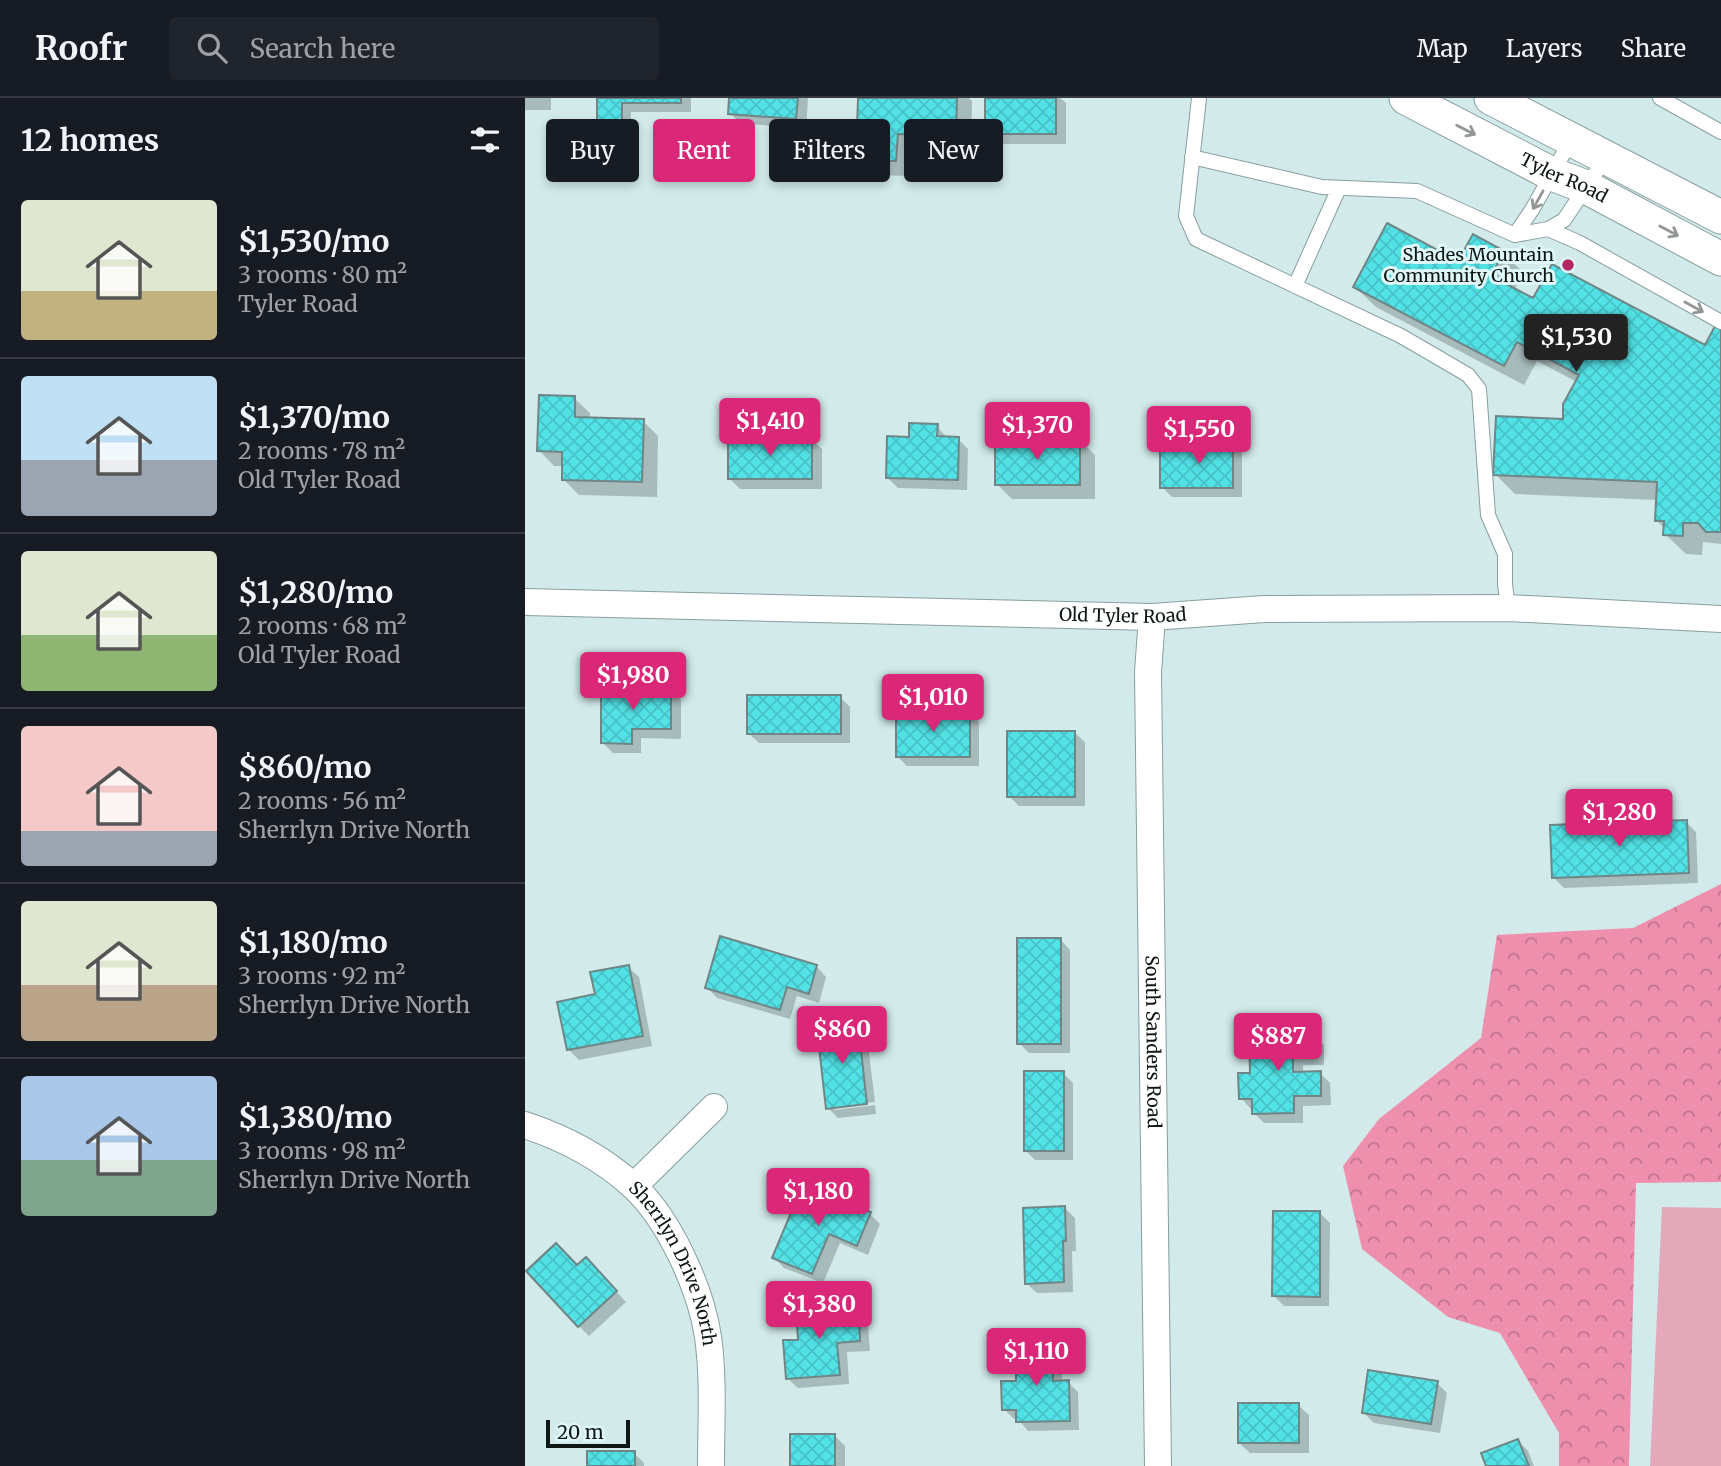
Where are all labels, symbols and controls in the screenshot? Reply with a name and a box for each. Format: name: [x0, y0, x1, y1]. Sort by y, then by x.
search box: [169, 17, 659, 80]
text: Roofr: [35, 28, 127, 69]
icon: search: [193, 29, 231, 67]
text: Search here: [249, 32, 395, 65]
text: Map: [1417, 33, 1468, 64]
text: Layers: [1506, 33, 1582, 64]
text: Share: [1620, 33, 1686, 64]
chip: Buy: [546, 119, 639, 182]
chip: Rent: [653, 119, 755, 182]
chip: Filters: [769, 119, 890, 182]
chip: New: [904, 119, 1003, 182]
text: 12 homes: [21, 121, 159, 159]
icon: filters: [466, 121, 504, 159]
one-way arrow: [1455, 123, 1476, 137]
street label: Tyler Road: [1516, 147, 1612, 208]
one-way arrow: [1531, 189, 1545, 209]
text: $1,530/mo: [238, 222, 389, 260]
one-way arrow: [1659, 225, 1679, 239]
icon: home: [77, 228, 161, 312]
place label: Shades Mountain Community Church: [1383, 243, 1554, 287]
marker: Shades Mountain Community Church: [1560, 257, 1576, 273]
text: 3 rooms · 80 m²: [238, 260, 407, 289]
text: Tyler Road: [238, 289, 358, 318]
one-way arrow: [1683, 301, 1704, 314]
pin: $1,530: [1519, 314, 1633, 374]
text: $1,530: [1540, 322, 1612, 351]
text: $1,370/mo: [238, 398, 390, 436]
pin: $1,410: [713, 398, 827, 458]
pin: $1,370: [980, 402, 1094, 462]
icon: home: [77, 404, 161, 488]
text: $1,410: [735, 406, 805, 435]
pin: $1,550: [1142, 406, 1256, 466]
text: $1,370: [1001, 410, 1073, 439]
text: $1,550: [1163, 414, 1235, 443]
text: 2 rooms · 78 m²: [238, 436, 405, 465]
text: Old Tyler Road: [238, 465, 401, 494]
text: $1,280/mo: [238, 573, 393, 611]
icon: home: [77, 579, 161, 663]
street label: Old Tyler Road: [1059, 603, 1187, 628]
text: 2 rooms · 68 m²: [238, 611, 406, 640]
text: Old Tyler Road: [238, 640, 401, 669]
pin: $1,980: [576, 652, 690, 712]
text: $1,980: [596, 660, 670, 689]
pin: $1,010: [876, 674, 990, 734]
text: $1,010: [898, 682, 968, 711]
text: $860/mo: [238, 748, 371, 786]
icon: home: [77, 754, 161, 838]
text: 2 rooms · 56 m²: [238, 786, 406, 815]
pin: $1,280: [1562, 790, 1676, 849]
text: $1,280: [1581, 797, 1657, 826]
text: Sherrlyn Drive North: [238, 815, 470, 844]
text: $1,180/mo: [238, 923, 388, 961]
icon: home: [77, 929, 161, 1013]
street label: South Sanders Road: [1141, 955, 1166, 1129]
text: 3 rooms · 92 m²: [238, 961, 405, 990]
text: Sherrlyn Drive North: [238, 990, 470, 1019]
pin: $860: [801, 1006, 883, 1066]
text: $860: [813, 1014, 871, 1043]
pin: $887: [1237, 1014, 1319, 1073]
text: $887: [1250, 1021, 1306, 1050]
text: $1,380/mo: [238, 1098, 392, 1136]
icon: home: [77, 1104, 161, 1188]
text: 3 rooms · 98 m²: [238, 1136, 406, 1165]
text: Sherrlyn Drive North: [238, 1165, 470, 1194]
pin: $1,180: [761, 1168, 875, 1228]
street label: Sherrlyn Drive North: [624, 1176, 721, 1347]
text: $1,180: [783, 1176, 853, 1205]
pin: $1,380: [762, 1282, 876, 1341]
text: $1,380: [782, 1289, 856, 1318]
pin: $1,110: [979, 1328, 1093, 1388]
text: $1,110: [1003, 1336, 1069, 1365]
scale bar: [546, 1417, 630, 1449]
text: 20 m: [557, 1420, 604, 1444]

